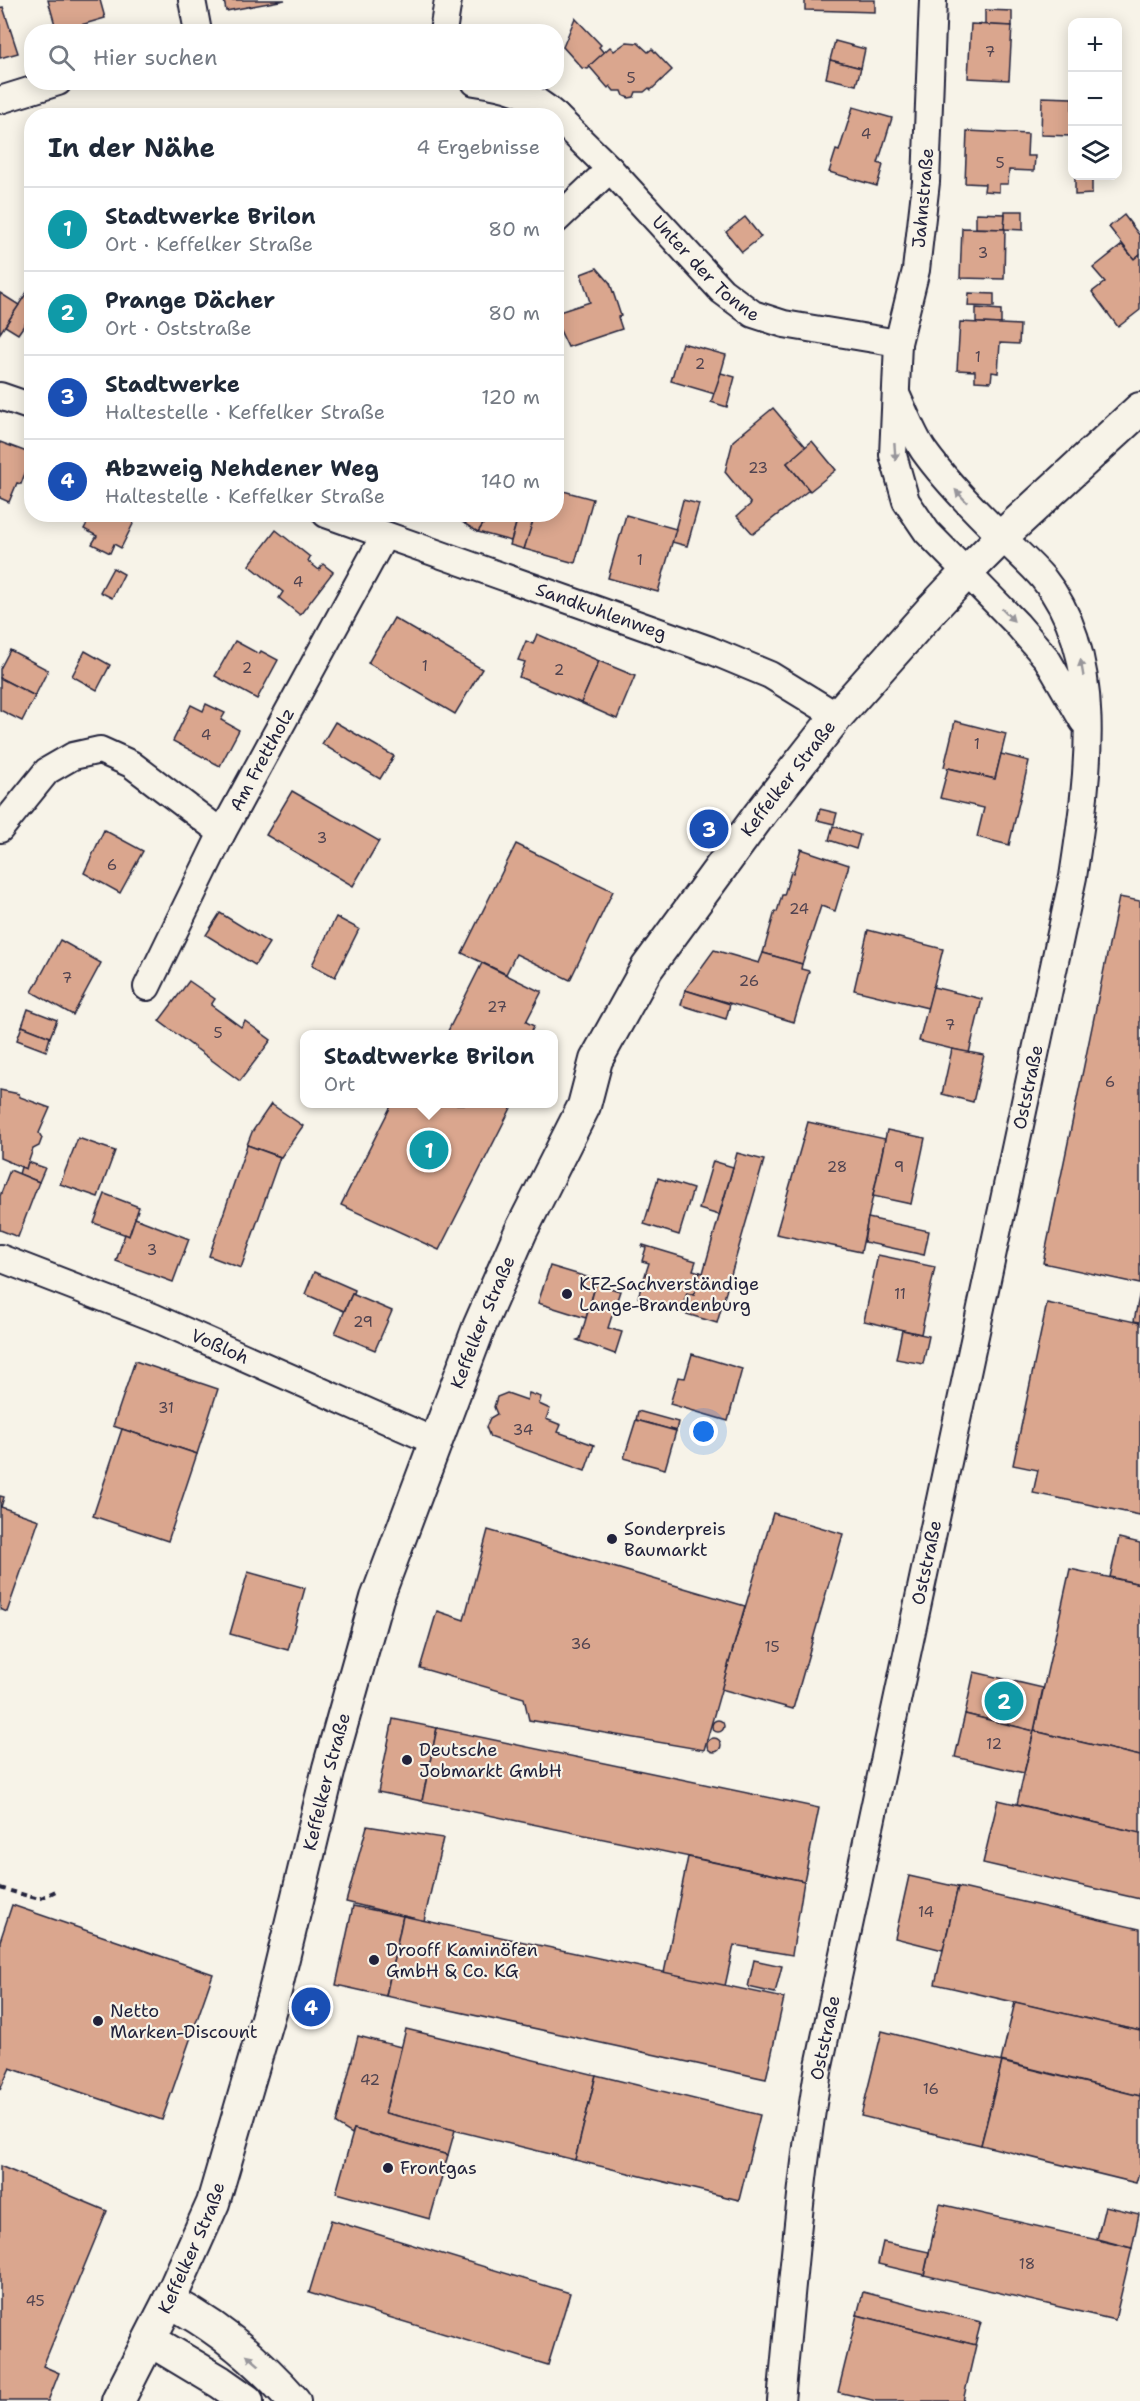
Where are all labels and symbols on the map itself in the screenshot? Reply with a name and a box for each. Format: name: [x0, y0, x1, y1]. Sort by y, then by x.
house number: 7: [985, 42, 995, 62]
house number: 5: [626, 68, 636, 88]
house number: 4: [861, 124, 871, 144]
street label: Jahnstraße: [907, 147, 939, 249]
house number: 5: [995, 153, 1005, 173]
street label: Unter der Tonne: [647, 210, 762, 327]
house number: 3: [978, 243, 988, 263]
house number: 1: [975, 347, 981, 367]
house number: 2: [695, 354, 705, 374]
one-way arrow: [890, 443, 899, 462]
house number: 23: [748, 458, 768, 478]
one-way arrow: [955, 489, 969, 503]
house number: 1: [637, 550, 643, 570]
house number: 4: [293, 572, 303, 592]
street label: Sandkuhlenweg: [533, 577, 670, 646]
one-way arrow: [1000, 607, 1014, 621]
house number: 1: [422, 656, 428, 676]
house number: 2: [242, 658, 252, 678]
one-way arrow: [1077, 659, 1086, 678]
house number: 2: [554, 660, 564, 680]
street label: Am Frettholz: [224, 703, 300, 816]
street label: Keffelker Straße: [735, 715, 841, 842]
house number: 4: [201, 725, 211, 745]
house number: 1: [974, 734, 980, 754]
pin: 3: [690, 806, 728, 852]
house number: 3: [317, 828, 327, 848]
house number: 6: [107, 855, 117, 875]
house number: 24: [789, 899, 809, 919]
house number: 7: [62, 968, 72, 988]
house number: 26: [739, 971, 759, 991]
house number: 27: [487, 997, 507, 1017]
house number: 7: [945, 1015, 955, 1035]
house number: 5: [213, 1023, 223, 1043]
street label: Oststraße: [1007, 1043, 1049, 1132]
house number: 6: [1105, 1072, 1115, 1092]
pin: 1: [410, 1128, 448, 1172]
house number: 28: [827, 1157, 847, 1177]
house number: 9: [894, 1157, 904, 1177]
house number: 3: [147, 1240, 157, 1260]
street label: Keffelker Straße: [445, 1252, 521, 1392]
place label: KFZ-Sachverständige Lange-Brandenburg: [579, 1272, 759, 1317]
house number: 11: [894, 1284, 906, 1304]
marker: KFZ-Sachverständige Lange-Brandenburg: [560, 1287, 574, 1301]
house number: 29: [353, 1312, 373, 1332]
street label: Voßloh: [187, 1323, 253, 1370]
house number: 31: [158, 1398, 174, 1418]
your location: [689, 1417, 718, 1446]
house number: 34: [513, 1420, 533, 1440]
place label: Sonderpreis Baumarkt: [624, 1517, 726, 1562]
street label: Oststraße: [906, 1518, 947, 1607]
marker: Sonderpreis Baumarkt: [605, 1532, 619, 1546]
house number: 36: [571, 1634, 591, 1654]
house number: 15: [764, 1637, 780, 1657]
pin: 2: [984, 1678, 1024, 1724]
street label: Keffelker Straße: [297, 1710, 356, 1853]
house number: 12: [986, 1734, 1002, 1754]
place label: Deutsche Jobmarkt GmbH: [419, 1738, 562, 1783]
marker: Deutsche Jobmarkt GmbH: [400, 1753, 414, 1767]
house number: 14: [918, 1902, 934, 1922]
place label: Drooff Kaminöfen GmbH & Co. KG: [386, 1938, 538, 1983]
marker: Drooff Kaminöfen GmbH & Co. KG: [367, 1953, 381, 1967]
pin: 4: [292, 1984, 330, 2030]
street label: Oststraße: [805, 1993, 846, 2082]
place label: Netto Marken-Discount: [110, 1999, 258, 2044]
marker: Netto Marken-Discount: [91, 2014, 105, 2028]
house number: 42: [360, 2070, 380, 2090]
house number: 16: [923, 2079, 939, 2099]
place label: Frontgas: [400, 2156, 477, 2180]
marker: Frontgas: [381, 2161, 395, 2175]
street label: Keffelker Straße: [152, 2179, 230, 2318]
house number: 18: [1019, 2254, 1035, 2274]
house number: 45: [25, 2291, 45, 2311]
one-way arrow: [246, 2354, 261, 2367]

